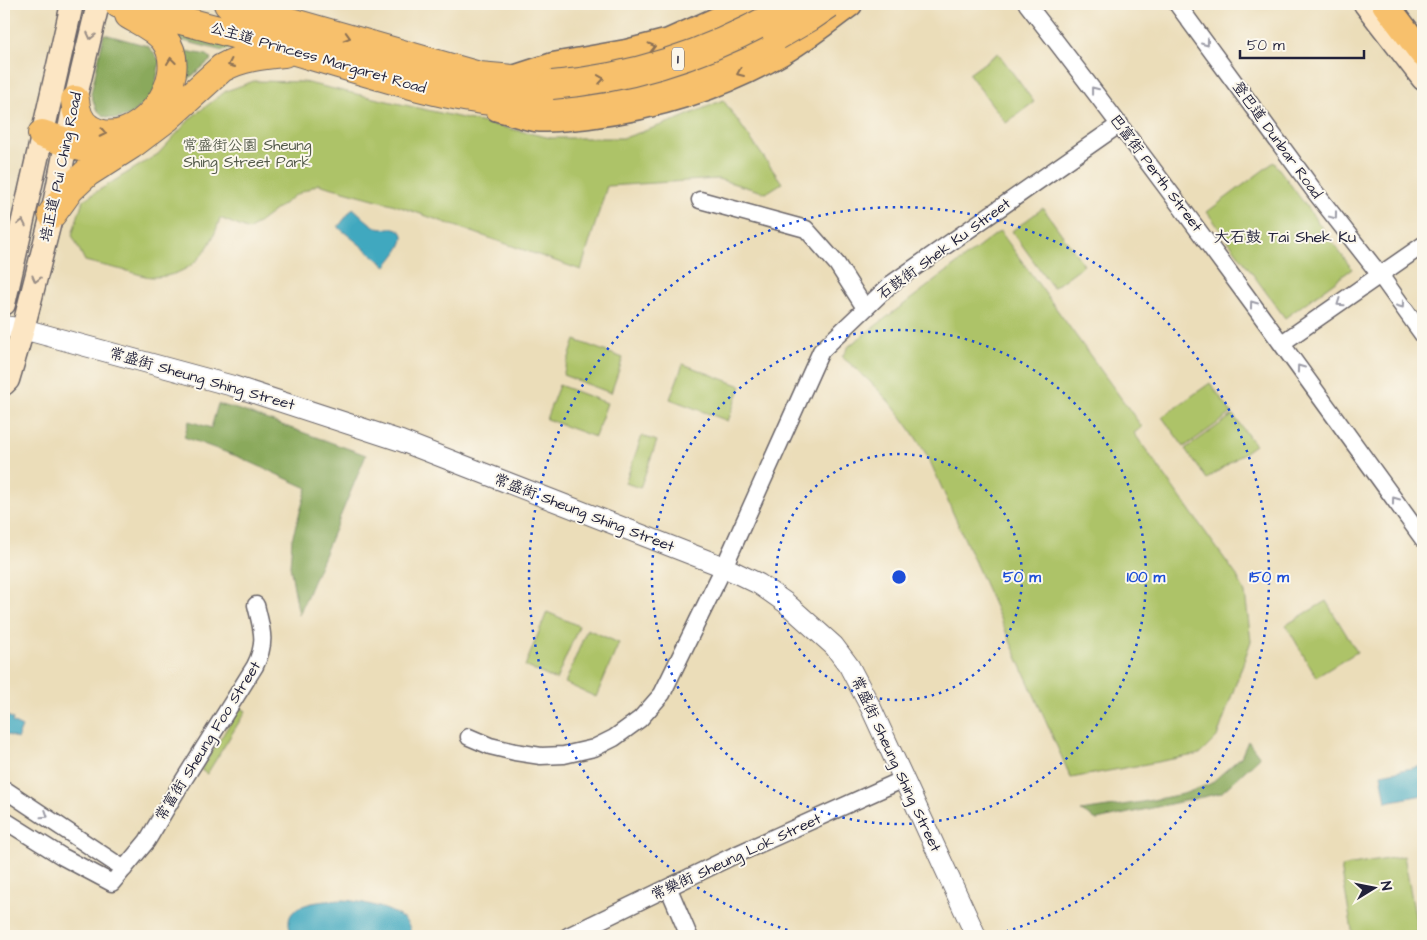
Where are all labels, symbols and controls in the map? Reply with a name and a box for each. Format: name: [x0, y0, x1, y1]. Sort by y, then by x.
street label: 公主道 Princess Margaret Road: [207, 17, 429, 100]
scale bar: [1240, 28, 1363, 60]
one-way arrow: [86, 31, 97, 40]
one-way arrow: [343, 32, 351, 42]
text: 50 m: [1247, 35, 1285, 56]
one-way arrow: [1200, 37, 1209, 47]
one-way arrow: [648, 42, 656, 52]
road number: 1: [672, 48, 684, 70]
one-way arrow: [166, 57, 177, 65]
one-way arrow: [227, 58, 236, 68]
one-way arrow: [736, 68, 744, 78]
one-way arrow: [597, 74, 605, 85]
street label: 登巴道 Dunbar Road: [1227, 77, 1327, 203]
one-way arrow: [1090, 86, 1099, 95]
street label: 培正道 Pui Ching Road: [35, 90, 88, 244]
street label: 巴富街 Perth Street: [1105, 110, 1207, 236]
one-way arrow: [99, 128, 108, 138]
park label: 常盛街公園 Sheung Shing Street Park: [182, 135, 312, 174]
street label: 石鼓街 Shek Ku Street: [873, 193, 1015, 305]
one-way arrow: [1328, 210, 1336, 219]
one-way arrow: [16, 218, 27, 227]
district label: 大石鼓 Tai Shek Ku: [1214, 226, 1356, 248]
one-way arrow: [31, 274, 42, 283]
one-way arrow: [1336, 297, 1346, 306]
one-way arrow: [1396, 299, 1404, 308]
one-way arrow: [1250, 300, 1259, 310]
street label: 常盛街 Sheung Shing Street: [107, 342, 297, 417]
one-way arrow: [1297, 364, 1306, 374]
street label: 常盛街 Sheung Shing Street: [490, 469, 677, 558]
one-way arrow: [1392, 496, 1401, 506]
text: 50 m: [1003, 567, 1041, 588]
text: 100 m: [1127, 567, 1166, 588]
text: 150 m: [1249, 567, 1289, 588]
centre of rings: [890, 568, 908, 586]
street label: 常富街 Sheung Foo Street: [150, 657, 267, 825]
street label: 常盛街 Sheung Shing Street: [845, 673, 946, 856]
street label: 常樂街 Sheung Lok Street: [648, 808, 825, 907]
one-way arrow: [39, 809, 48, 819]
north arrow: [1350, 862, 1400, 912]
text: N: [1375, 880, 1396, 892]

